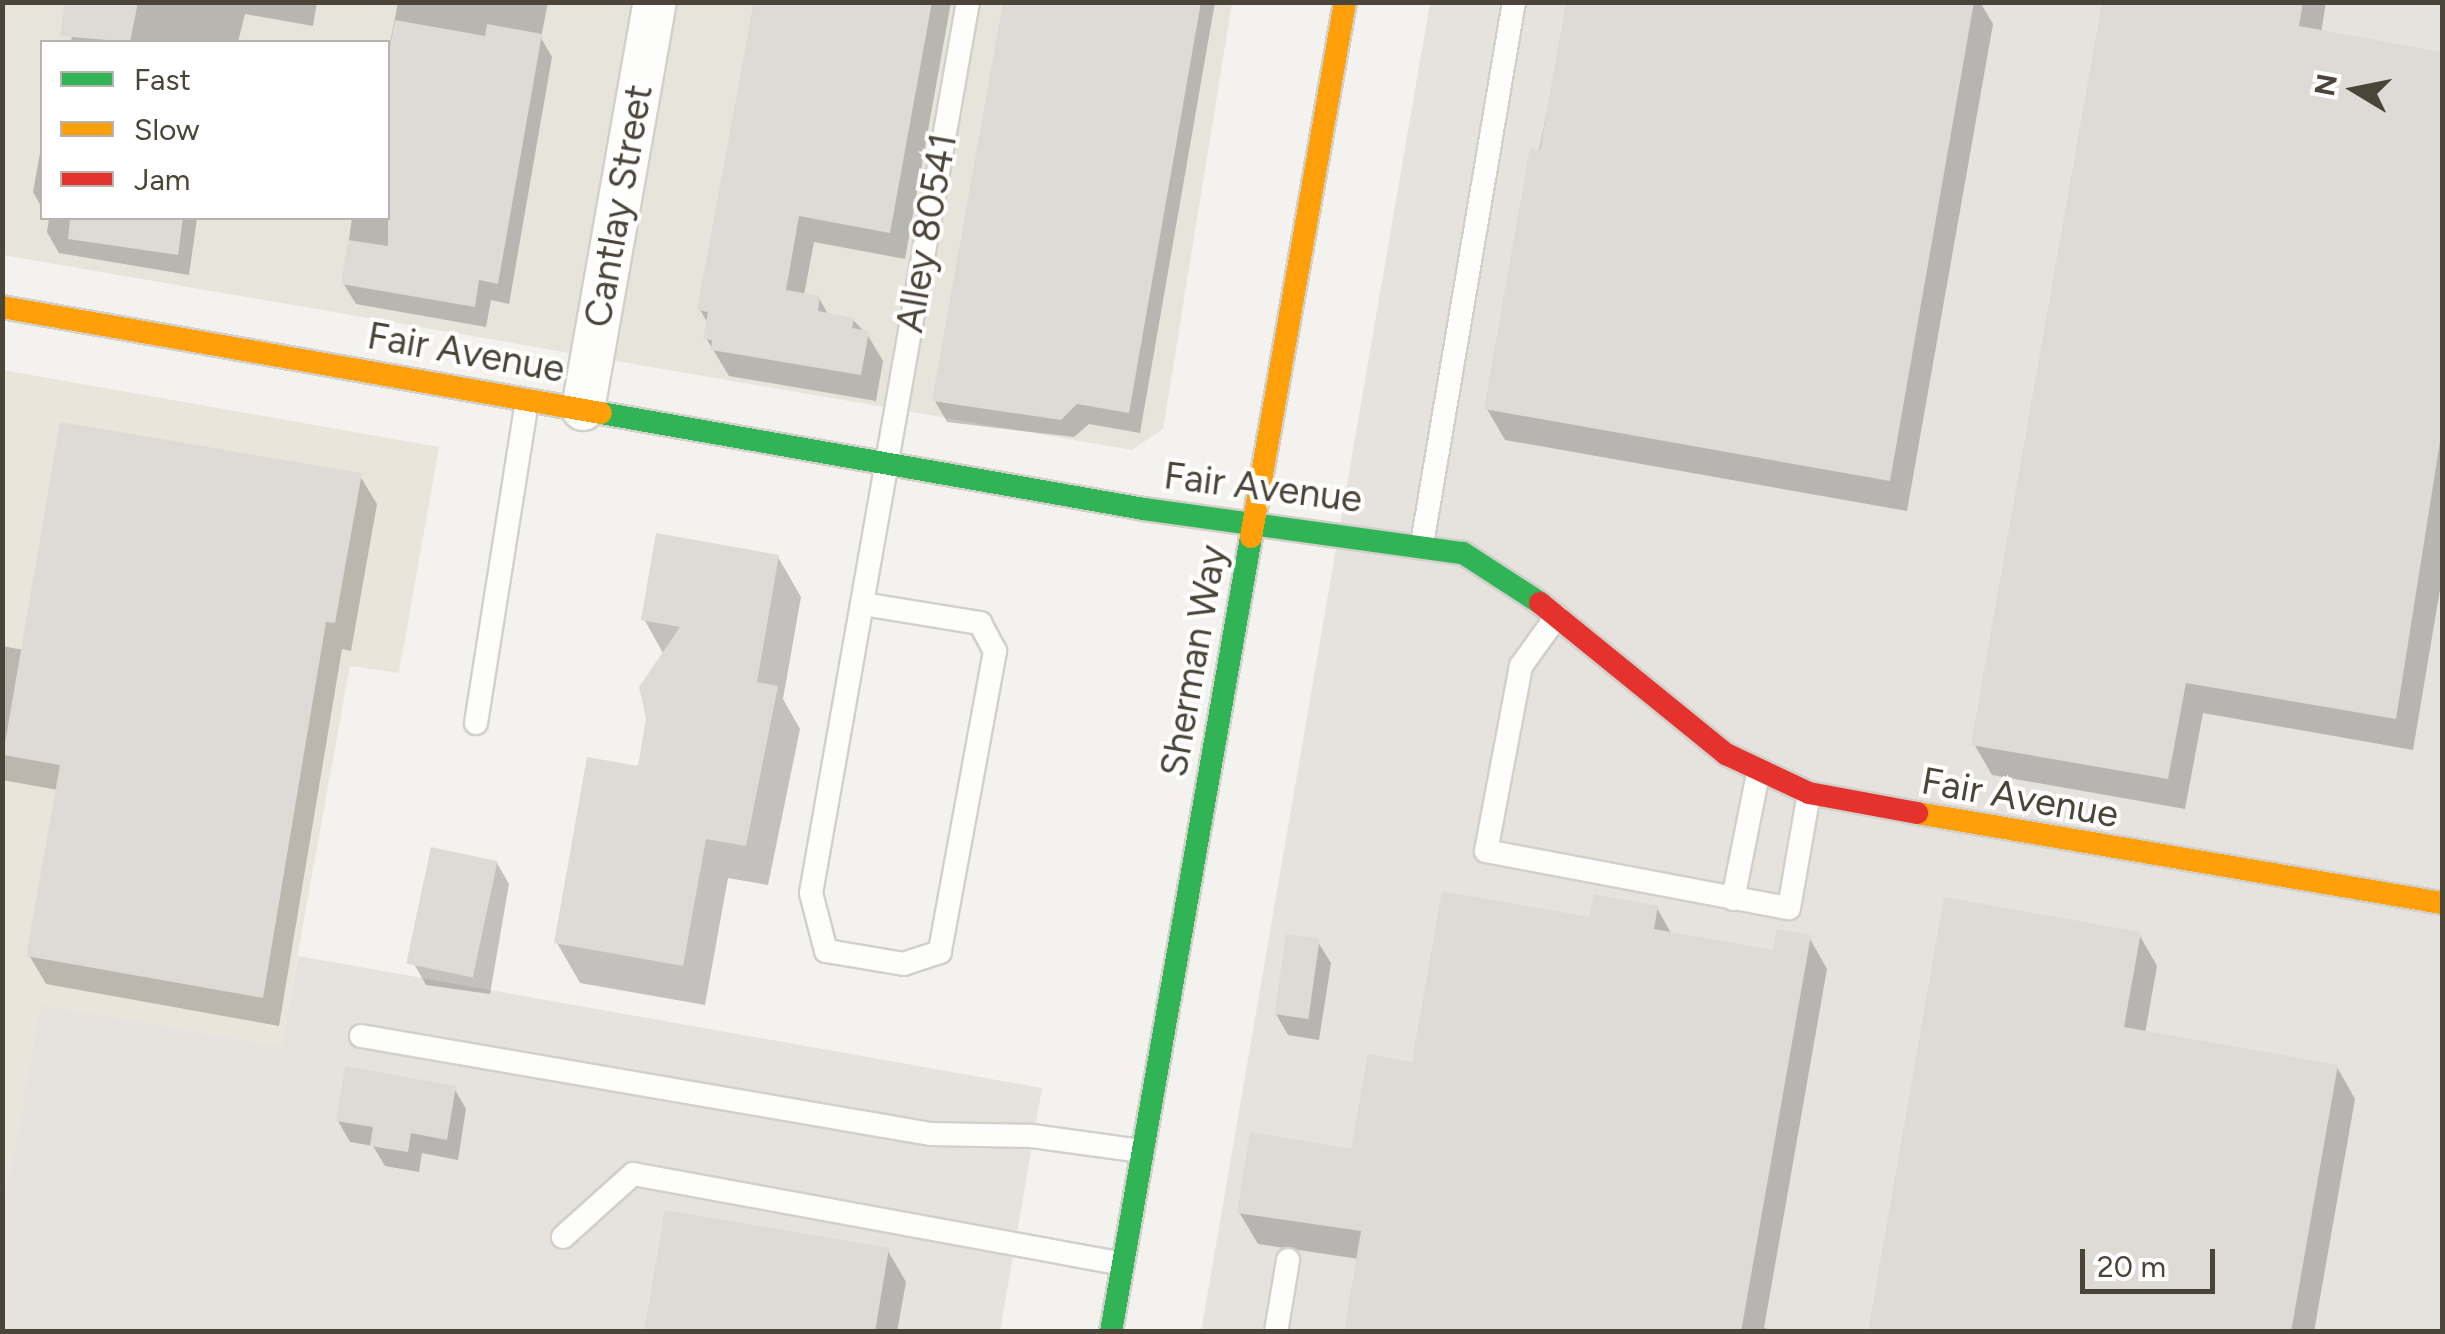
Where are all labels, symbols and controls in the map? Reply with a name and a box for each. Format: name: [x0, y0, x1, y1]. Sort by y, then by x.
legend: [40, 40, 390, 220]
north arrow: [2305, 40, 2405, 140]
text: Fast: [134, 61, 191, 98]
text: N: [2307, 71, 2344, 98]
street label: Cantlay Street: [575, 81, 663, 331]
text: Slow: [134, 111, 200, 148]
street label: Alley 80541: [887, 130, 967, 336]
text: Jam: [134, 161, 190, 198]
street label: Fair Avenue: [364, 313, 568, 393]
street label: Fair Avenue: [1161, 453, 1365, 523]
street label: Sherman Way: [1151, 542, 1237, 780]
street label: Fair Avenue: [1918, 758, 2122, 838]
scale bar: [2085, 1229, 2220, 1291]
text: 20 m: [2097, 1248, 2166, 1285]

